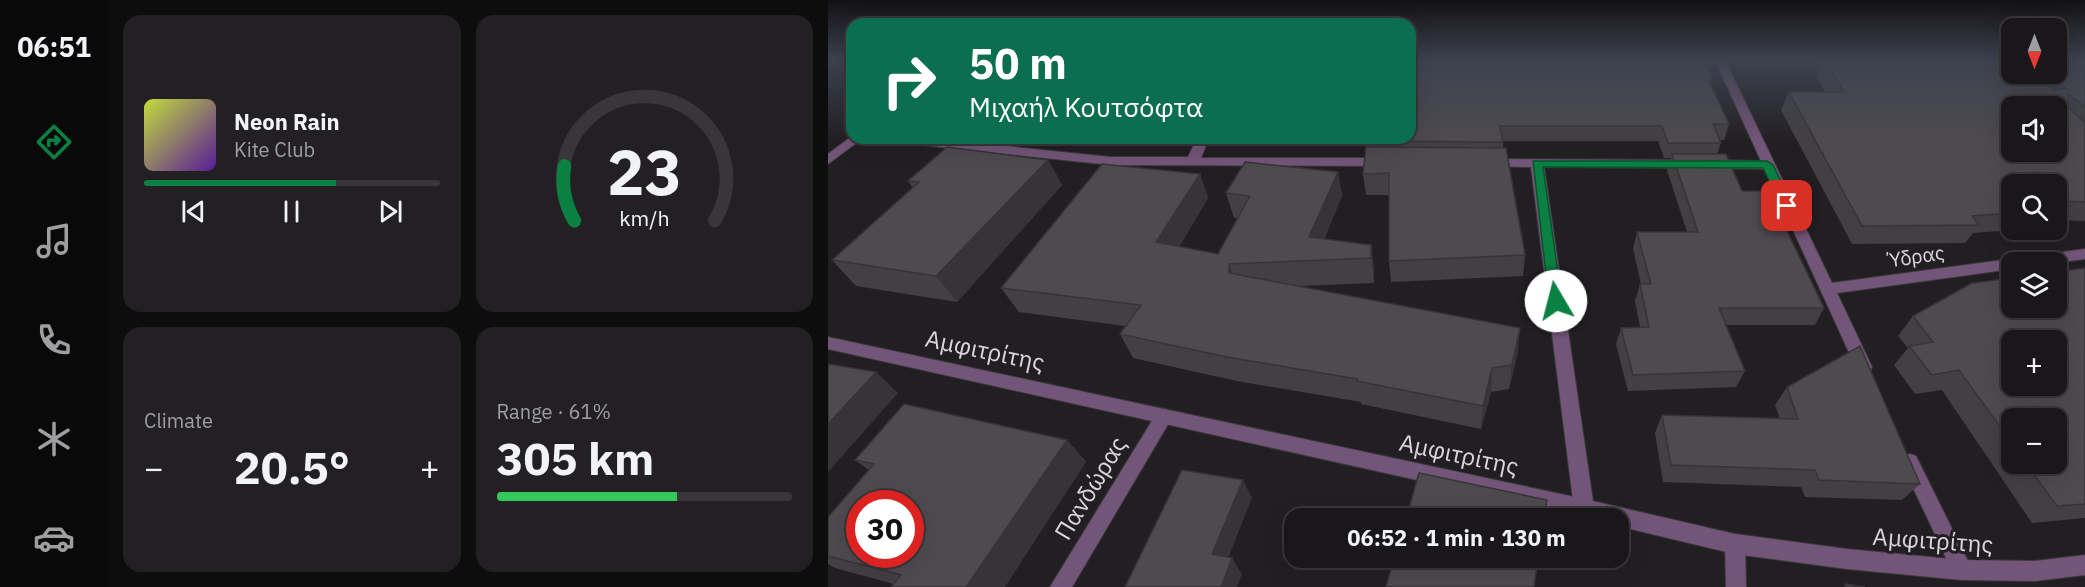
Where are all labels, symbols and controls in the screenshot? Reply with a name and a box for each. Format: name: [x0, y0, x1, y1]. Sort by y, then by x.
north arrow: [2001, 18, 2067, 84]
map controls: [2001, 18, 2067, 474]
text: 06:51: [17, 29, 91, 64]
text: 50 m: [969, 36, 1067, 91]
icon: right: [870, 42, 948, 120]
text: Μιχαήλ Κουτσόφτα: [969, 89, 1203, 124]
button: sound: [2001, 96, 2067, 162]
text: Neon Rain: [234, 107, 340, 136]
icon: directions: [33, 121, 75, 163]
text: 23: [607, 131, 682, 212]
text: Kite Club: [234, 136, 315, 163]
button: search: [2001, 174, 2067, 240]
pin: [1761, 180, 1812, 231]
icon: arrive: [1770, 189, 1803, 222]
icon: previous: [177, 195, 210, 228]
icon: pause: [275, 195, 308, 228]
icon: next: [374, 195, 407, 228]
text: km/h: [619, 204, 669, 232]
icon: music: [33, 220, 75, 262]
street label: Ύδρας: [1885, 239, 1946, 273]
button: layers: [2001, 252, 2067, 318]
position arrow: [1524, 269, 1588, 333]
icon: phone: [33, 319, 75, 361]
street label: Αμφιτρίτης: [923, 322, 1047, 378]
button: +: [2001, 330, 2067, 396]
text: Range · 61%: [497, 398, 611, 425]
text: Climate: [144, 407, 213, 434]
button: −: [2001, 408, 2067, 474]
icon: climate: [33, 418, 75, 460]
street label: Αμφιτρίτης: [1397, 426, 1521, 482]
text: 305 km: [497, 429, 654, 487]
street label: Πανδώρας: [1047, 430, 1133, 546]
text: 20.5°: [234, 438, 350, 496]
text: −: [144, 446, 164, 489]
text: +: [420, 446, 439, 489]
speed limit sign: 30: [846, 490, 924, 568]
icon: car: [33, 517, 75, 559]
street label: Αμφιτρίτης: [1872, 520, 1994, 560]
text: 06:52 · 1 min · 130 m: [1347, 523, 1566, 552]

